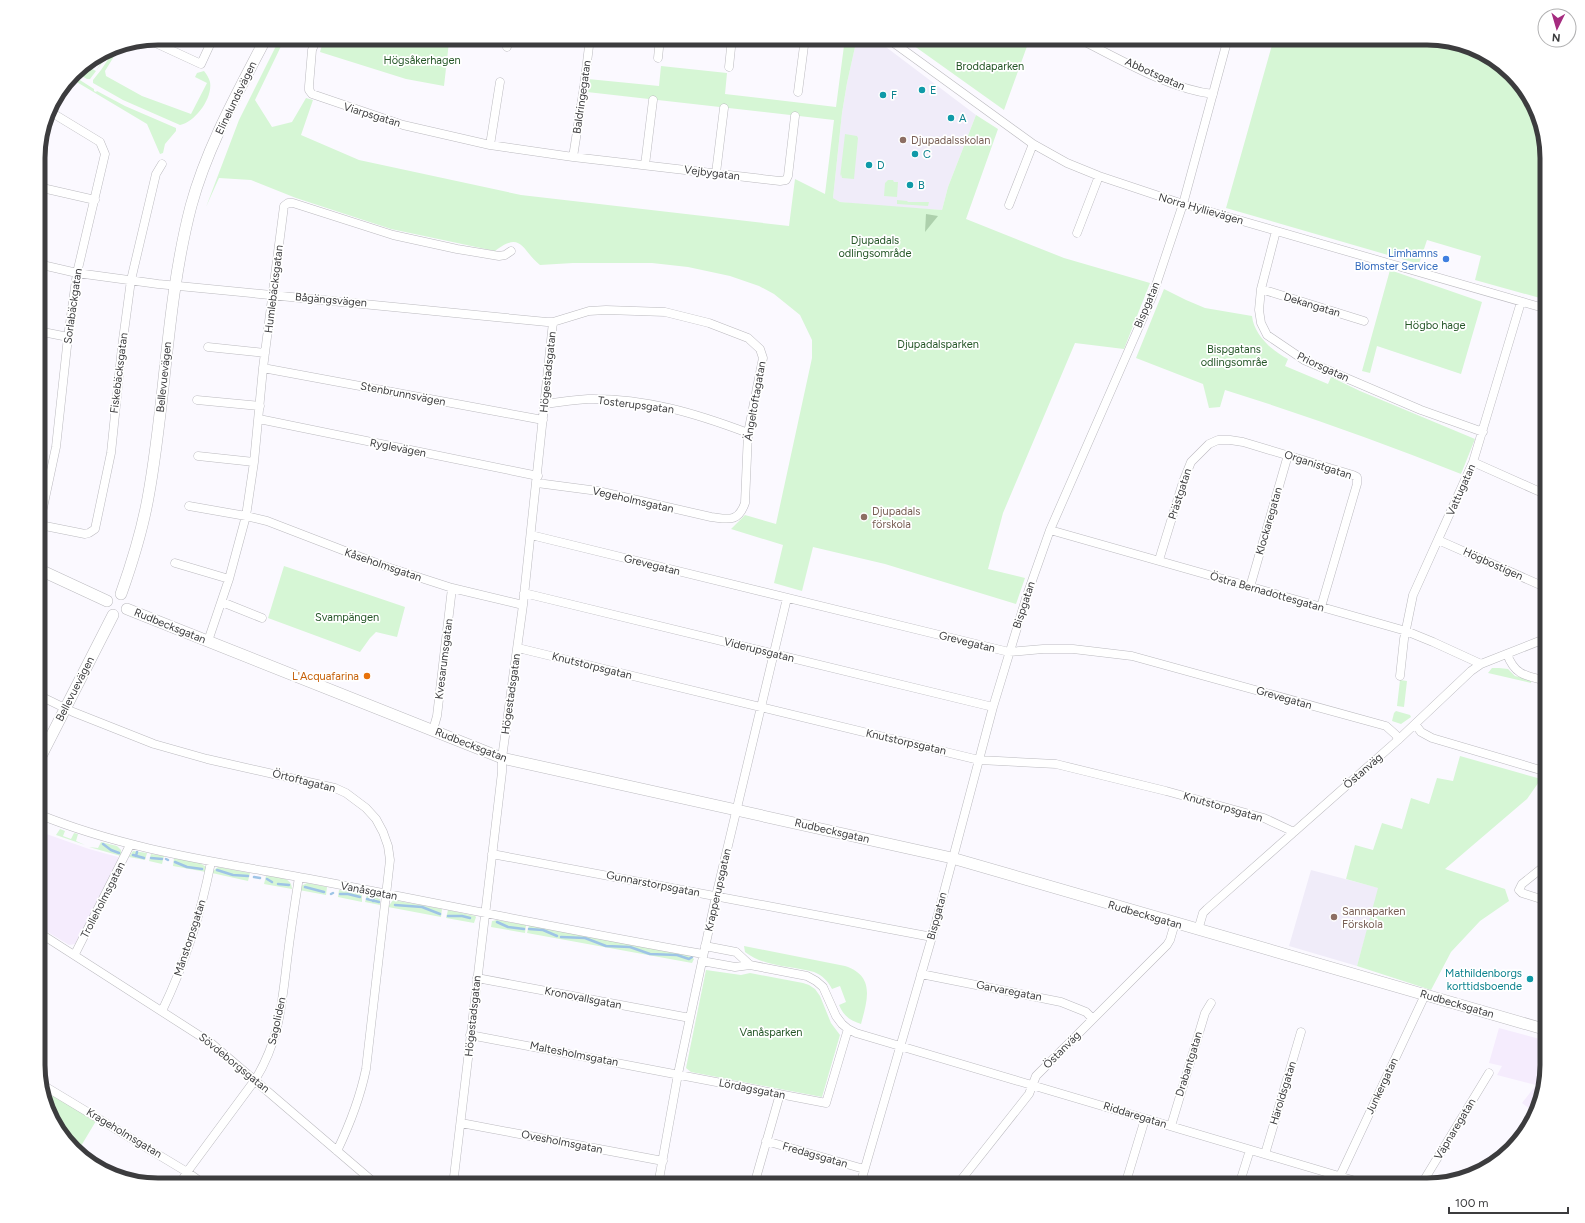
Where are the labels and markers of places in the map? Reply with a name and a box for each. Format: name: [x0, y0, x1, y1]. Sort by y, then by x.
place label: E: [930, 84, 937, 97]
marker: E: [917, 85, 927, 95]
place label: F: [891, 89, 897, 102]
marker: F: [878, 90, 888, 100]
place label: A: [959, 112, 967, 125]
marker: A: [946, 113, 956, 123]
place label: Djupadalsskolan: [911, 134, 990, 147]
marker: Djupadalsskolan: [898, 135, 908, 145]
place label: C: [923, 148, 931, 161]
marker: C: [910, 149, 920, 159]
place label: D: [877, 159, 885, 172]
marker: D: [864, 160, 874, 170]
place label: B: [918, 179, 925, 192]
marker: B: [905, 180, 915, 190]
place label: Limhamns Blomster Service: [1355, 247, 1438, 273]
marker: Limhamns Blomster Service: [1441, 254, 1451, 264]
place label: Djupadals förskola: [872, 505, 920, 531]
marker: Djupadals förskola: [859, 512, 869, 522]
place label: L'Acquafarina: [292, 670, 359, 683]
marker: L'Acquafarina: [362, 671, 372, 681]
place label: Sannaparken Förskola: [1342, 905, 1405, 931]
marker: Sannaparken Förskola: [1329, 912, 1339, 922]
place label: Mathildenborgs korttidsboende: [1445, 967, 1522, 993]
marker: Mathildenborgs korttidsboende: [1525, 974, 1535, 984]

